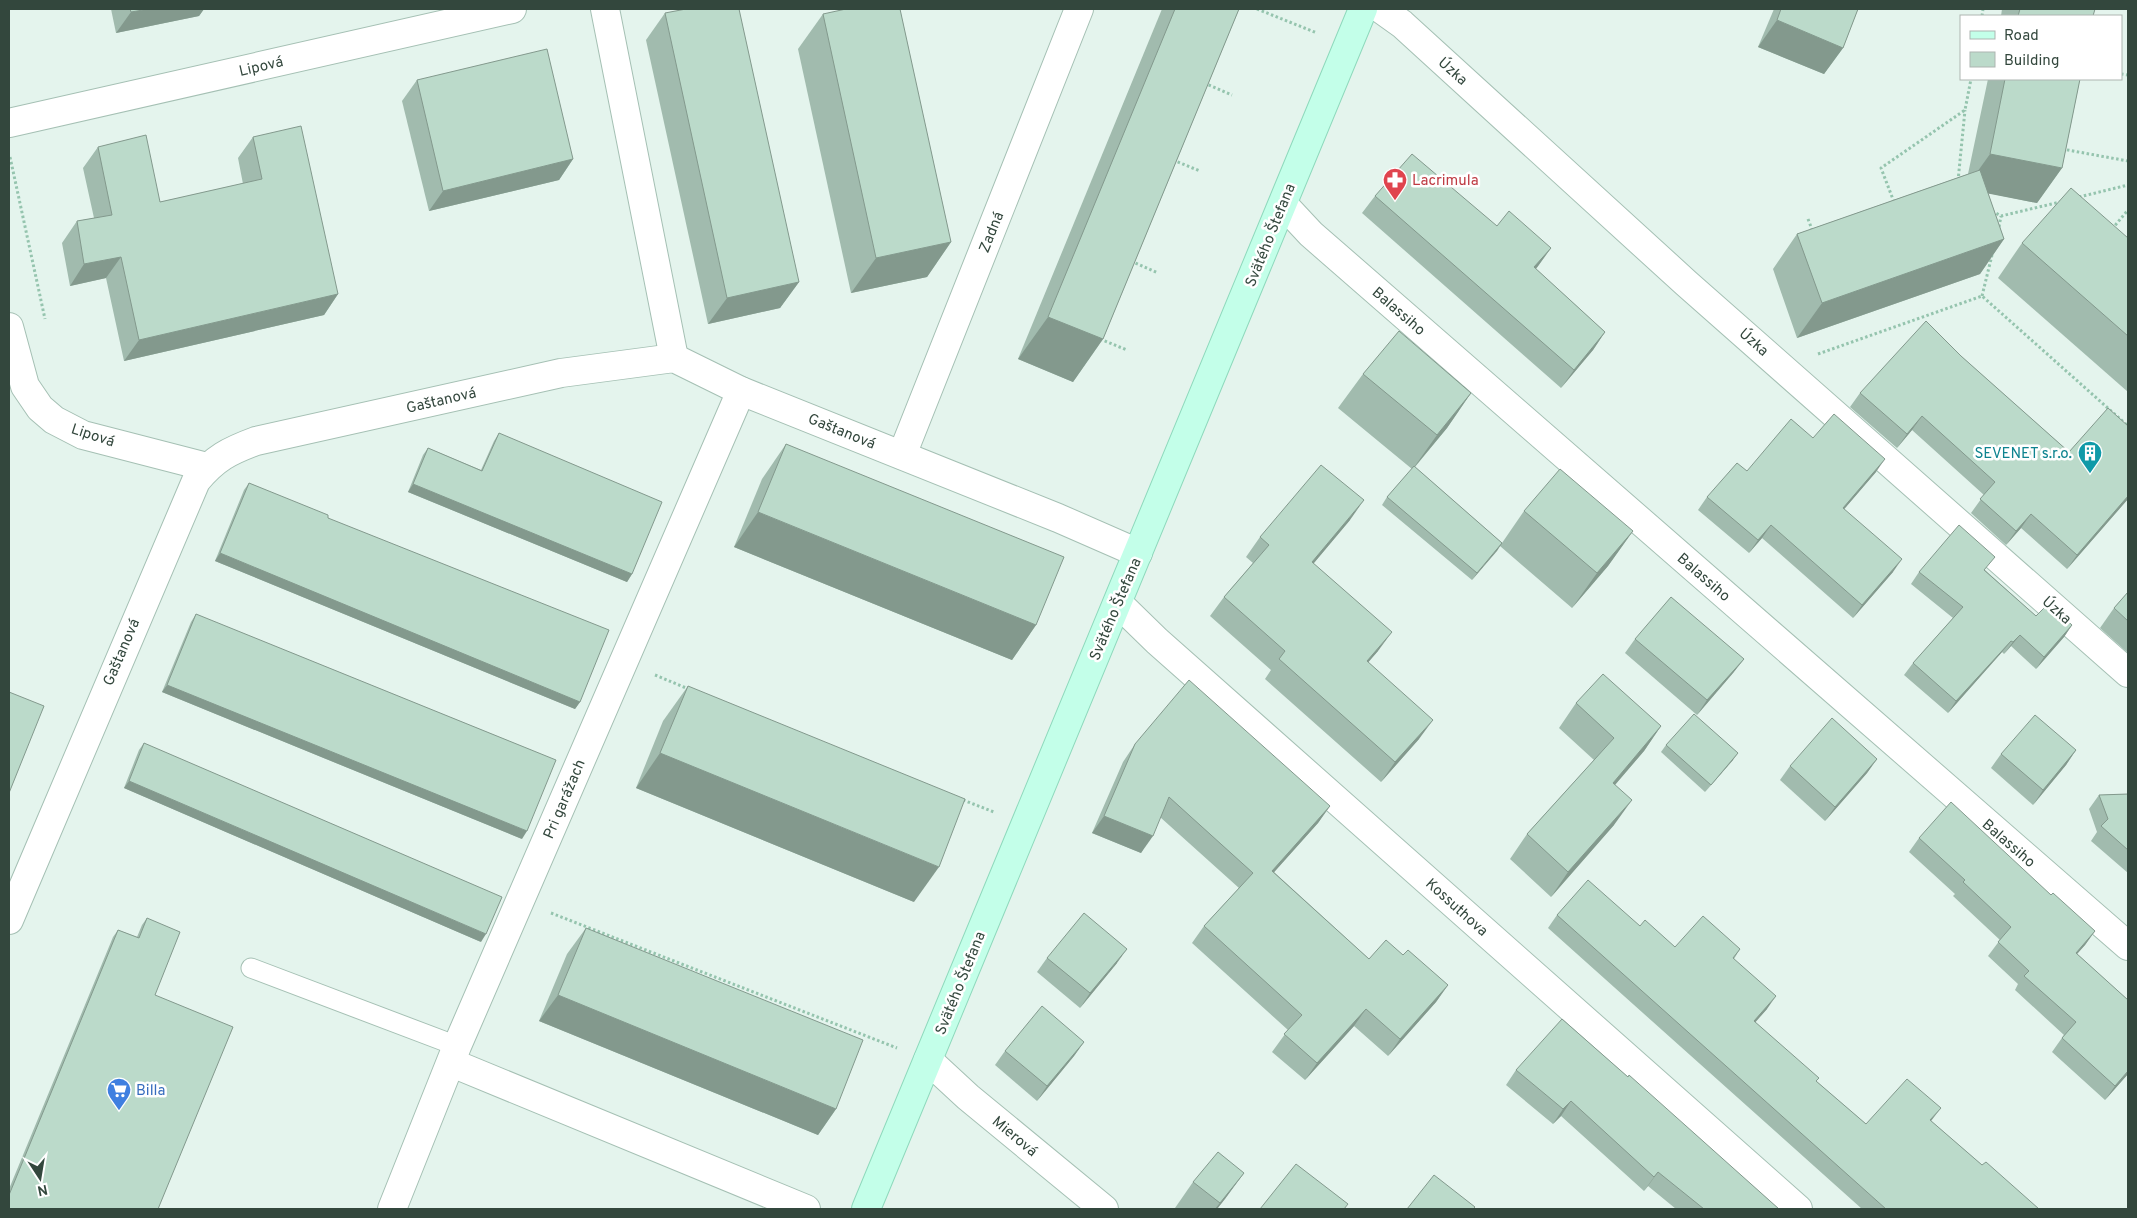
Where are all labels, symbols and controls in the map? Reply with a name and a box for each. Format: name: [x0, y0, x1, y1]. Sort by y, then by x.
legend: [1960, 15, 2122, 80]
text: Road: [2004, 27, 2039, 46]
street label: Úzka: [1433, 52, 1472, 90]
text: Building: [2004, 52, 2059, 71]
street label: Lipová: [237, 53, 285, 82]
pharmacy icon: Lacrimula: [1382, 167, 1408, 201]
place label: Lacrimula: [1412, 172, 1479, 191]
street label: Svätého Štefana: [1240, 180, 1301, 290]
street label: Zadná: [976, 209, 1009, 256]
street label: Balassiho: [1367, 284, 1429, 340]
street label: Úzka: [1734, 323, 1773, 361]
street label: Gaštanová: [404, 384, 478, 419]
street label: Gaštanová: [805, 410, 878, 455]
street label: Lipová: [68, 420, 117, 452]
building icon: SEVENET s.r.o.: [2077, 440, 2103, 474]
place label: SEVENET s.r.o.: [1974, 445, 2072, 464]
street label: Balassiho: [1672, 550, 1734, 606]
street label: Svätého Štefana: [1084, 555, 1147, 664]
street label: Úzka: [2037, 591, 2076, 629]
street label: Gaštanová: [100, 616, 145, 689]
street label: Pri garážach: [540, 757, 591, 842]
street label: Balassiho: [1977, 816, 2039, 872]
street label: Kossuthova: [1421, 875, 1491, 941]
street label: Svätého Štefana: [930, 928, 991, 1038]
supermarket icon: Billa: [106, 1077, 132, 1111]
place label: Billa: [136, 1082, 165, 1101]
street label: Mierová: [987, 1113, 1041, 1162]
north arrow: [15, 1153, 65, 1203]
text: N: [36, 1180, 49, 1199]

